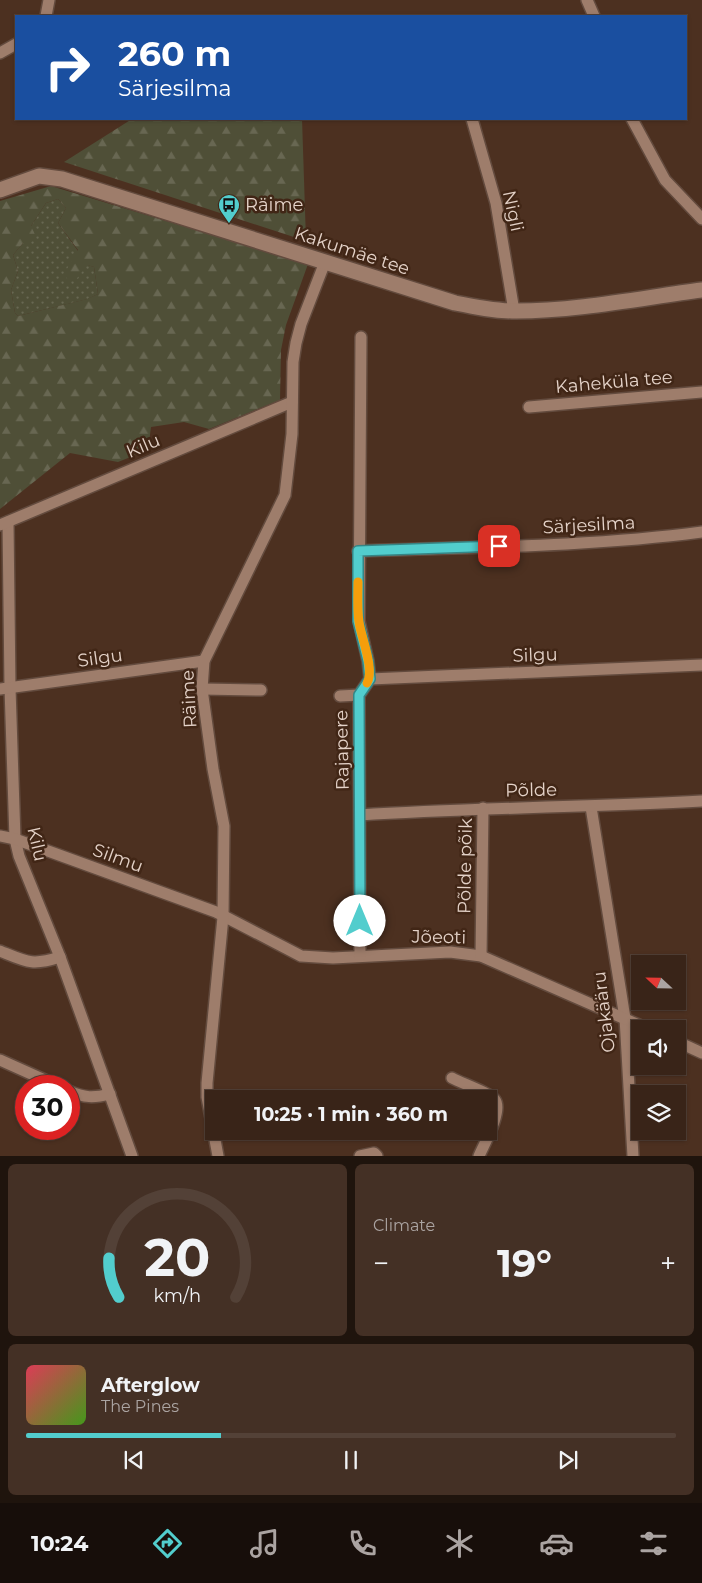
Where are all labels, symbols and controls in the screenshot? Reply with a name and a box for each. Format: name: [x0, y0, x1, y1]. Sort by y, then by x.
text: 260 m: [118, 32, 231, 75]
icon: right: [35, 35, 100, 100]
text: Särjesilma: [118, 75, 232, 102]
street label: Nigli: [498, 188, 528, 234]
bus stop icon: Räime: [217, 193, 241, 224]
place label: Räime: [245, 194, 303, 216]
street label: Kakumäe tee: [292, 222, 413, 280]
street label: Kaheküla tee: [554, 366, 674, 398]
street label: Kilu: [123, 429, 163, 463]
street label: Särjesilma: [542, 512, 636, 538]
pin: [478, 525, 520, 567]
icon: arrive: [485, 532, 513, 560]
street label: Silgu: [512, 643, 558, 667]
street label: Silgu: [76, 644, 124, 672]
street label: Räime: [176, 669, 202, 729]
street label: Rajapere: [330, 710, 354, 790]
street label: Põlde: [505, 779, 557, 801]
street label: Põlde põik: [453, 818, 477, 914]
street label: Kilu: [22, 825, 52, 863]
street label: Silmu: [90, 839, 146, 877]
position arrow: [333, 894, 385, 946]
street label: Jõeoti: [410, 926, 467, 948]
north arrow: [631, 955, 686, 1010]
map controls: [631, 955, 686, 1140]
street label: Ojakääru: [588, 970, 620, 1054]
button: sound: [631, 1020, 686, 1075]
speed limit sign: 30: [15, 1075, 80, 1140]
button: layers: [631, 1085, 686, 1140]
text: 10:25 · 1 min · 360 m: [254, 1103, 448, 1126]
text: Climate: [373, 1216, 435, 1235]
text: 20: [145, 1226, 211, 1289]
text: 19°: [497, 1240, 552, 1287]
text: −: [373, 1246, 389, 1280]
text: +: [660, 1246, 676, 1280]
text: km/h: [154, 1285, 201, 1306]
text: Afterglow: [101, 1374, 200, 1397]
text: The Pines: [101, 1397, 179, 1416]
icon: previous: [120, 1446, 148, 1474]
icon: pause: [337, 1446, 365, 1474]
icon: next: [554, 1446, 582, 1474]
icon: directions: [150, 1526, 185, 1561]
icon: music: [247, 1526, 282, 1561]
icon: phone: [345, 1526, 380, 1561]
icon: climate: [442, 1526, 477, 1561]
icon: car: [539, 1526, 574, 1561]
icon: filters: [636, 1526, 671, 1561]
text: 10:24: [31, 1530, 88, 1557]

